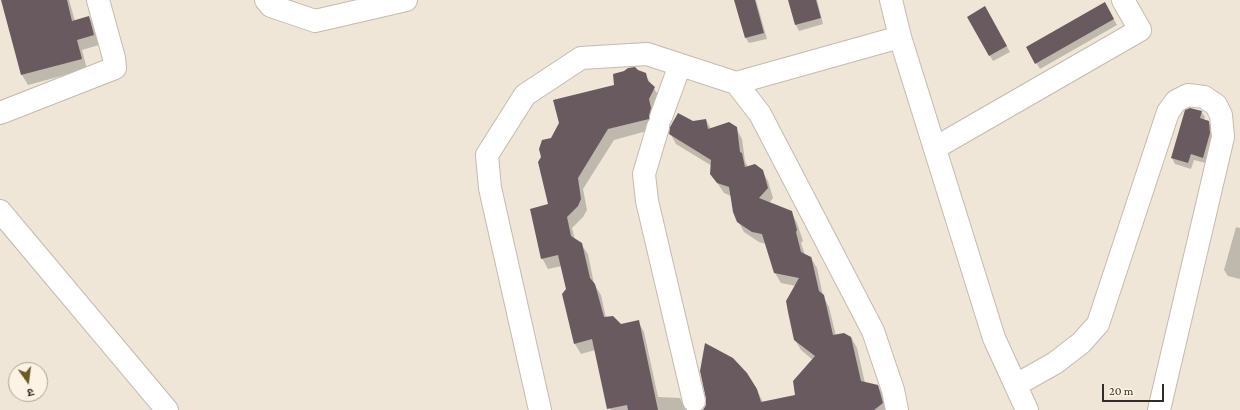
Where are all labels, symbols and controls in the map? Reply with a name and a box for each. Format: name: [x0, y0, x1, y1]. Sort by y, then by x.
north arrow: [8, 362, 48, 402]
scale bar: [1104, 376, 1166, 402]
text: 20 m: [1109, 384, 1133, 398]
text: उ: [26, 386, 35, 399]

